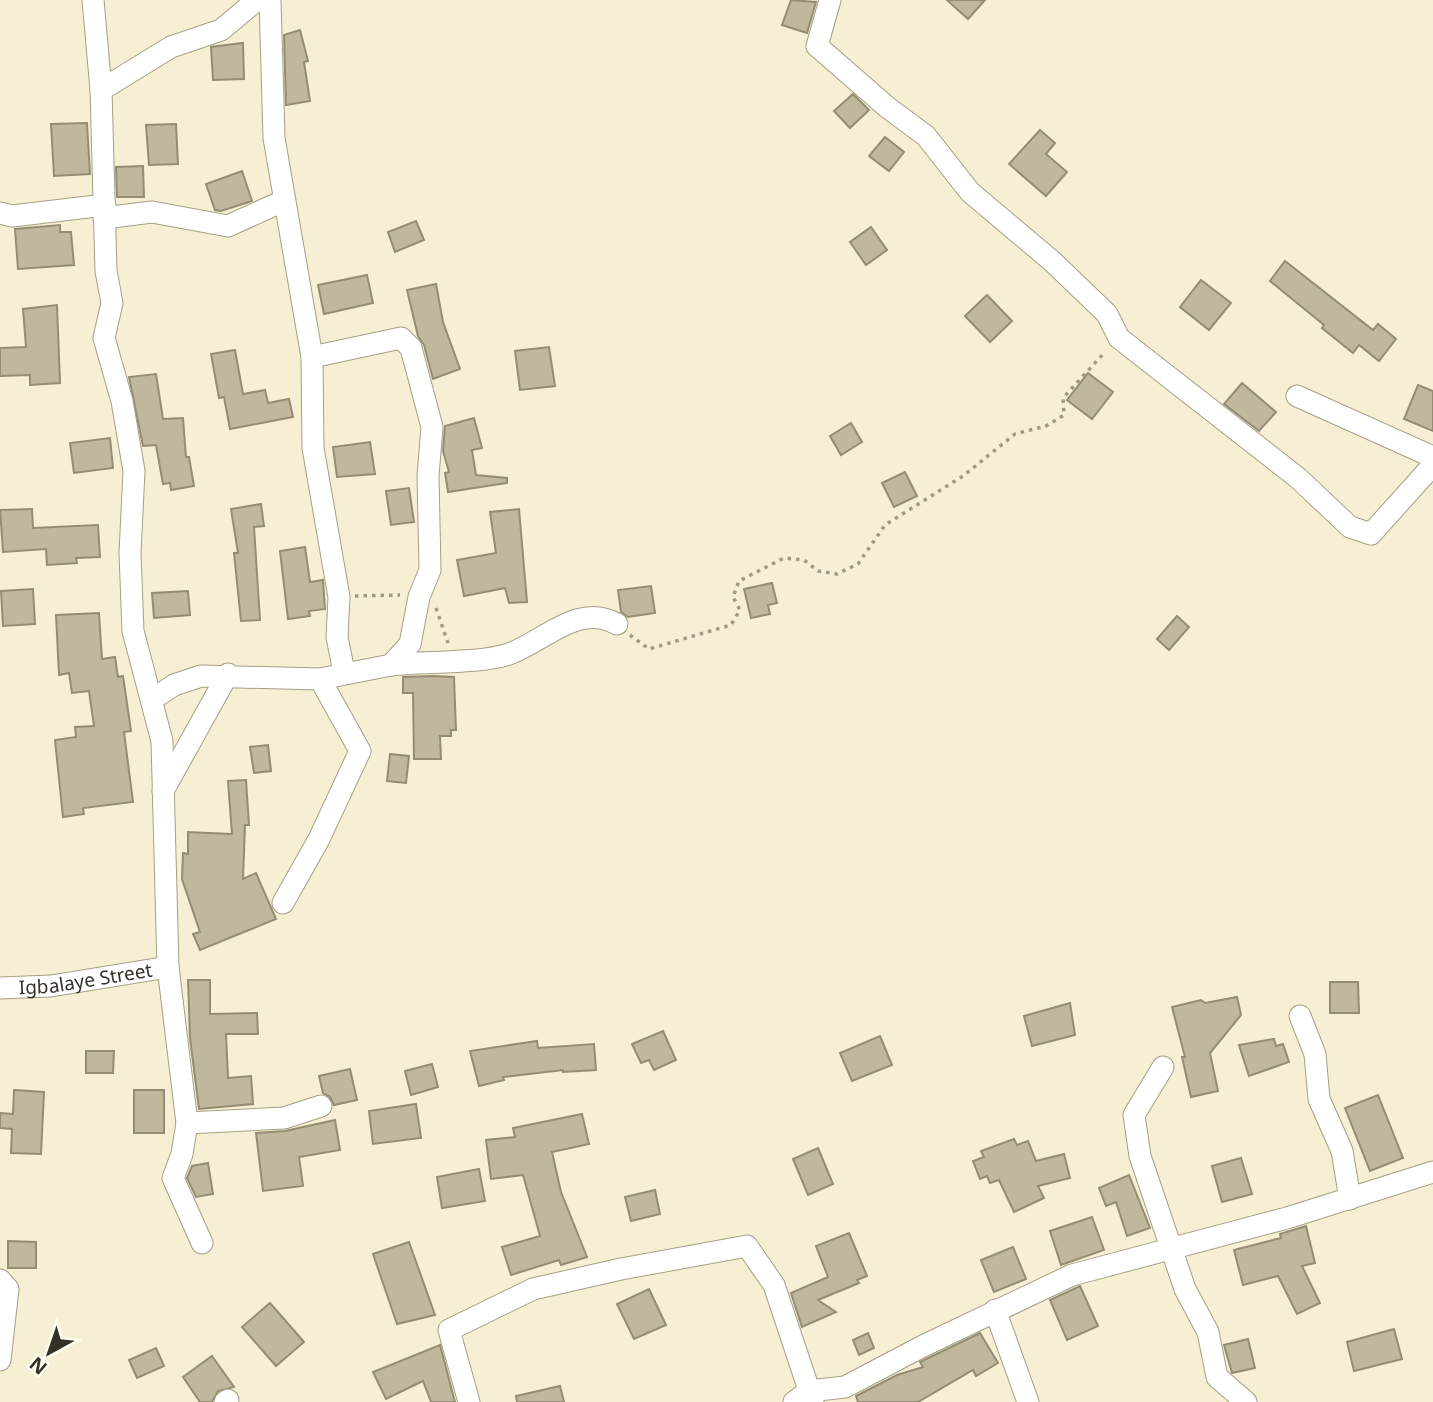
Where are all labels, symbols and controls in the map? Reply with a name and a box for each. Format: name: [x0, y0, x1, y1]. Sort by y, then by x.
street label: Igbalaye Street: [18, 957, 154, 1000]
north arrow: [14, 1318, 84, 1388]
text: N: [24, 1351, 52, 1381]

